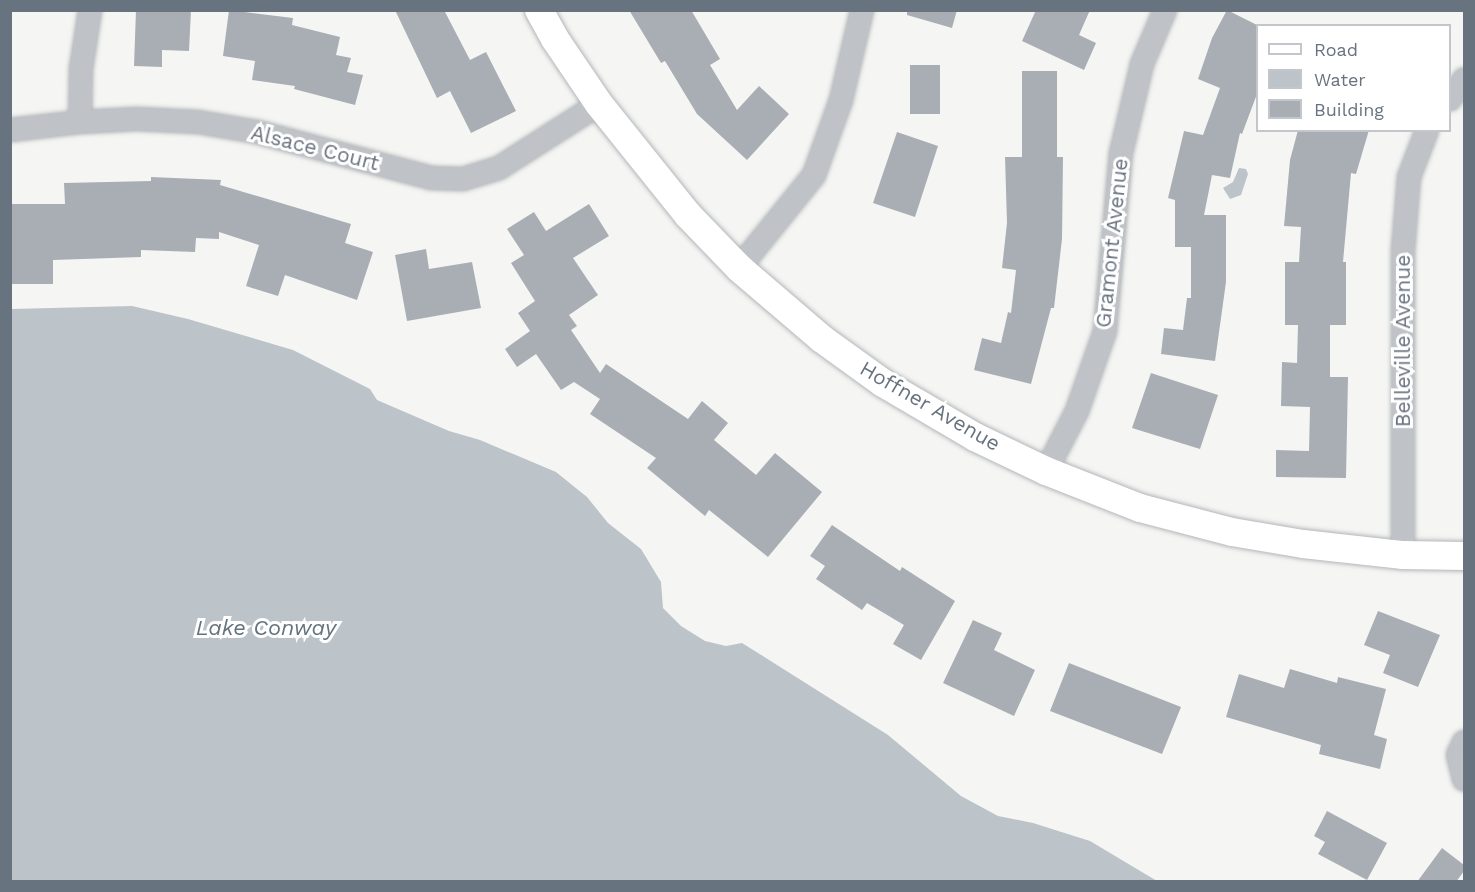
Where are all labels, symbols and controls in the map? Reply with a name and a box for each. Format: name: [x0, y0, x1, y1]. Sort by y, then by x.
legend: [1256, 24, 1451, 132]
text: Road: [1314, 39, 1358, 60]
text: Water: [1314, 69, 1366, 90]
text: Building: [1314, 99, 1384, 120]
street label: Alsace Court: [248, 120, 382, 176]
street label: Gramont Avenue: [1091, 157, 1133, 329]
street label: Belleville Avenue: [1390, 254, 1416, 428]
street label: Hoffner Avenue: [855, 355, 1005, 457]
water label: Lake Conway: [196, 615, 336, 641]

